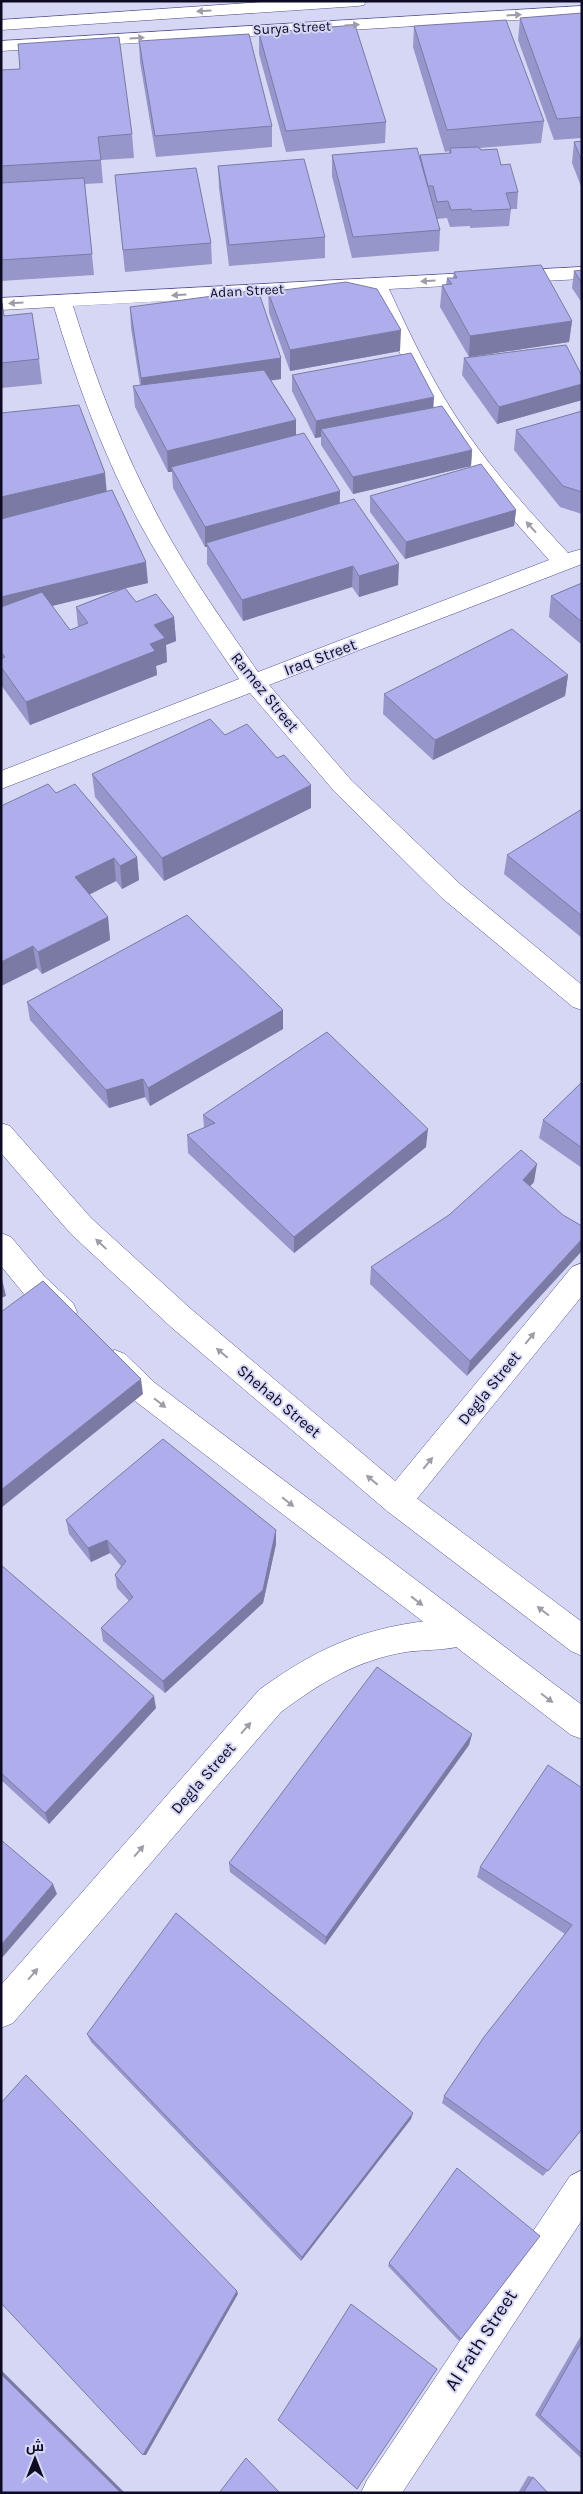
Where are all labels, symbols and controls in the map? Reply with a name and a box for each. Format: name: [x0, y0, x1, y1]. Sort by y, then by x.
one-way arrow: [196, 8, 212, 16]
one-way arrow: [506, 11, 522, 19]
street label: Surya Street: [253, 17, 331, 39]
one-way arrow: [344, 20, 360, 28]
one-way arrow: [130, 33, 146, 41]
one-way arrow: [420, 278, 436, 286]
street label: Adan Street: [209, 281, 285, 301]
one-way arrow: [170, 291, 186, 299]
one-way arrow: [8, 300, 24, 308]
one-way arrow: [526, 520, 537, 533]
street label: Iraq Street: [281, 634, 359, 680]
street label: Ramez Street: [227, 648, 303, 736]
one-way arrow: [95, 1238, 107, 1250]
one-way arrow: [525, 1331, 536, 1344]
one-way arrow: [215, 1347, 228, 1358]
street label: Degla Street: [454, 1348, 524, 1428]
street label: Shehab Street: [233, 1361, 325, 1441]
one-way arrow: [153, 1397, 166, 1408]
one-way arrow: [422, 1457, 433, 1470]
one-way arrow: [366, 1475, 379, 1486]
one-way arrow: [281, 1496, 294, 1507]
one-way arrow: [410, 1595, 423, 1606]
one-way arrow: [537, 1606, 550, 1617]
one-way arrow: [540, 1693, 553, 1704]
one-way arrow: [240, 1722, 251, 1735]
street label: Degla Street: [167, 1738, 239, 1818]
one-way arrow: [134, 1845, 145, 1858]
one-way arrow: [27, 1968, 38, 1980]
street label: Al Fath Street: [440, 2285, 522, 2395]
north arrow: [10, 2434, 60, 2484]
text: ش: [26, 2438, 44, 2455]

